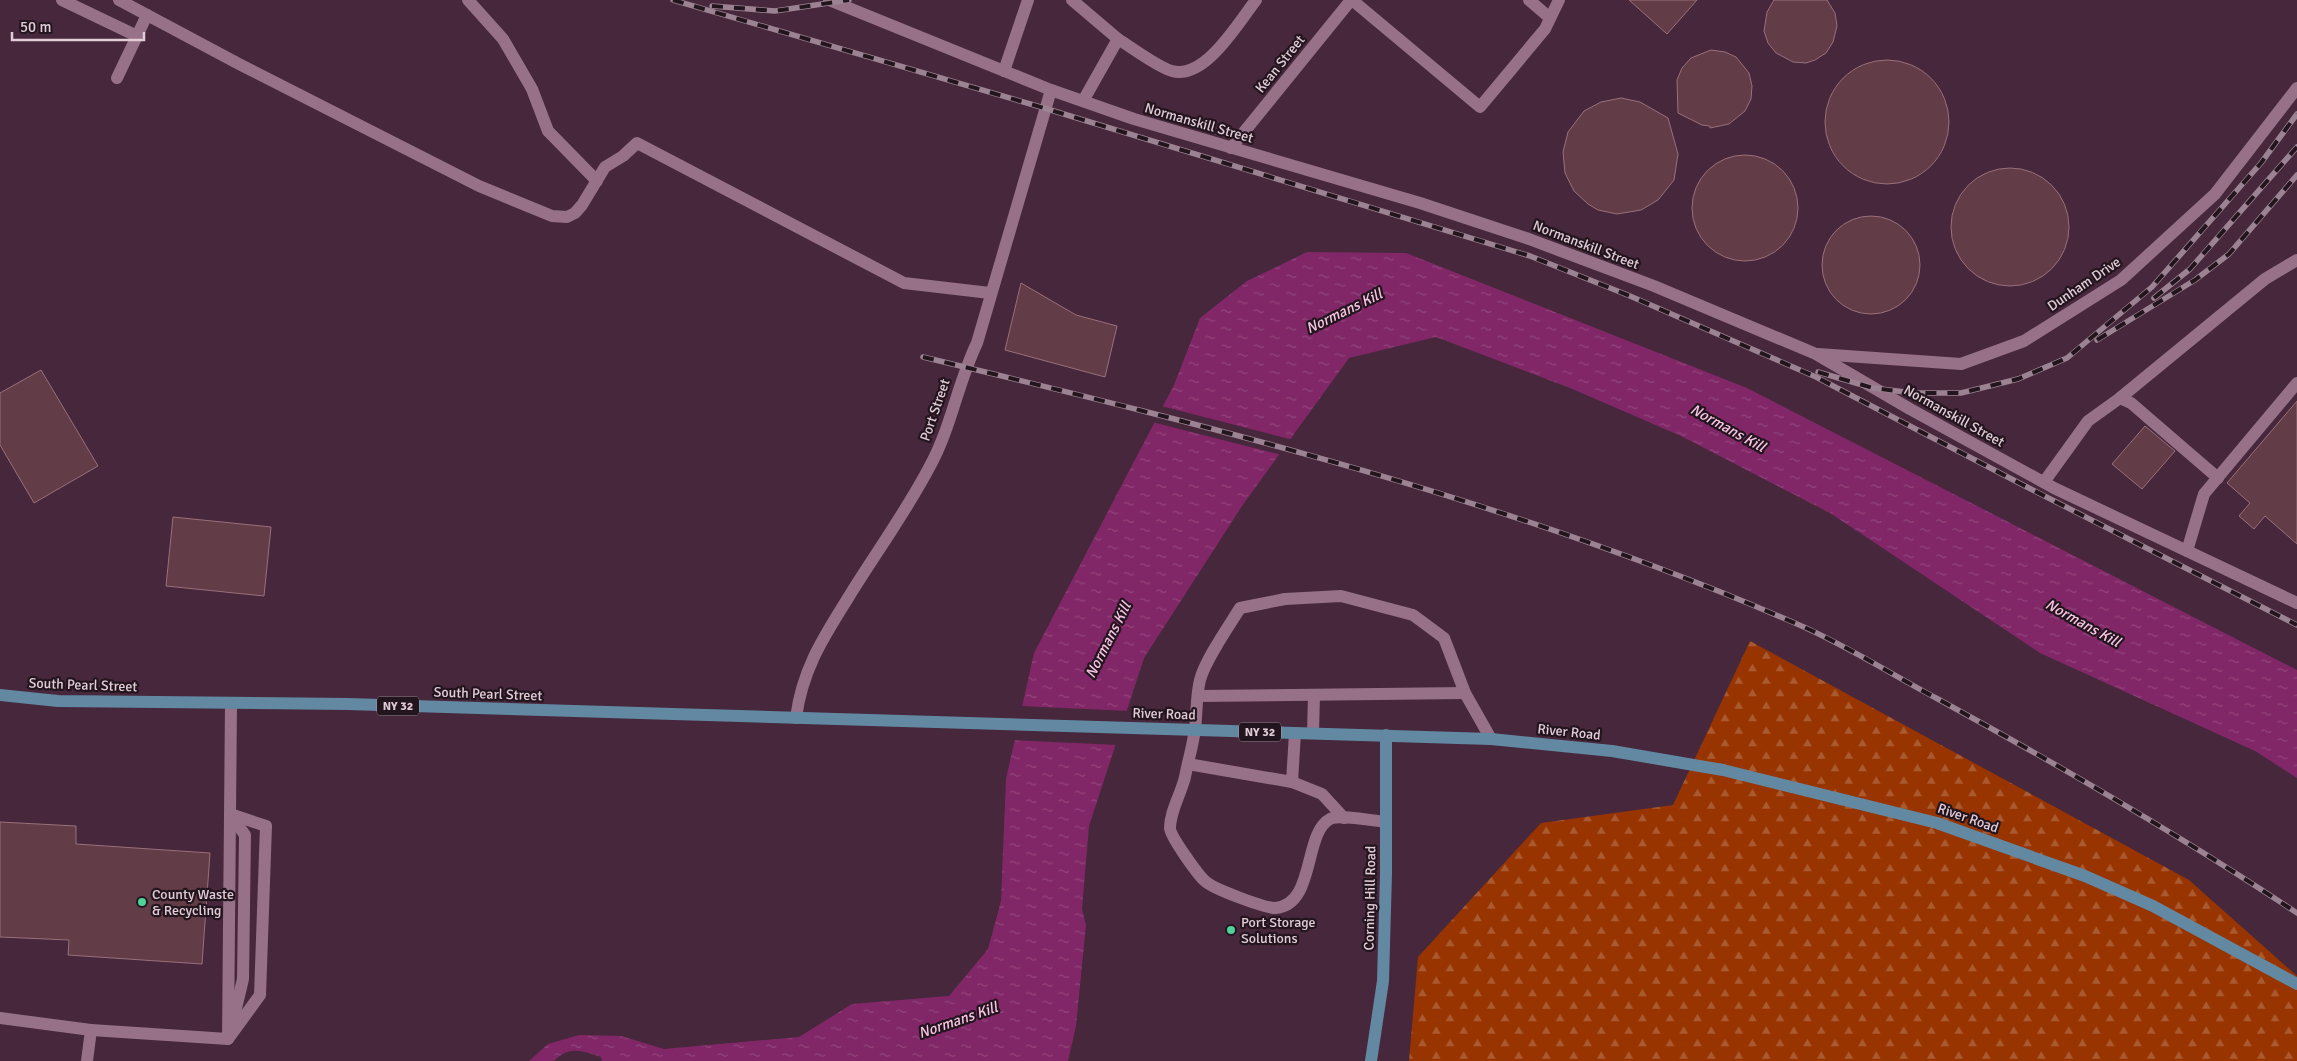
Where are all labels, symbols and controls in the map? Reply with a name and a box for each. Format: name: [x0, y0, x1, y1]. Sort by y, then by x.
scale bar: [12, 10, 145, 42]
text: 50 m: [20, 18, 51, 36]
street label: Kean Street: [1252, 32, 1309, 96]
street label: Normanskill Street: [1143, 99, 1255, 147]
street label: Normanskill Street: [1531, 217, 1642, 273]
street label: Dunham Drive: [2044, 253, 2124, 315]
water label: Normans Kill: [1303, 284, 1387, 337]
street label: Port Street: [916, 377, 954, 443]
street label: Normanskill Street: [1901, 381, 2007, 451]
water label: Normans Kill: [1687, 400, 1770, 457]
water label: Normans Kill: [2042, 595, 2125, 652]
water label: Normans Kill: [1081, 598, 1136, 681]
street label: South Pearl Street: [28, 675, 138, 695]
street label: South Pearl Street: [433, 684, 543, 704]
road number: NY 32: [377, 696, 419, 716]
street label: River Road: [1132, 704, 1196, 724]
street label: River Road: [1537, 720, 1601, 744]
road number: NY 32: [1239, 722, 1281, 742]
street label: River Road: [1935, 800, 2001, 836]
street label: Corning Hill Road: [1361, 846, 1379, 950]
place label: County Waste & Recycling: [152, 886, 234, 919]
marker: County Waste & Recycling: [136, 896, 148, 908]
place label: Port Storage Solutions: [1241, 914, 1316, 947]
marker: Port Storage Solutions: [1225, 924, 1237, 936]
water label: Normans Kill: [916, 997, 1002, 1042]

